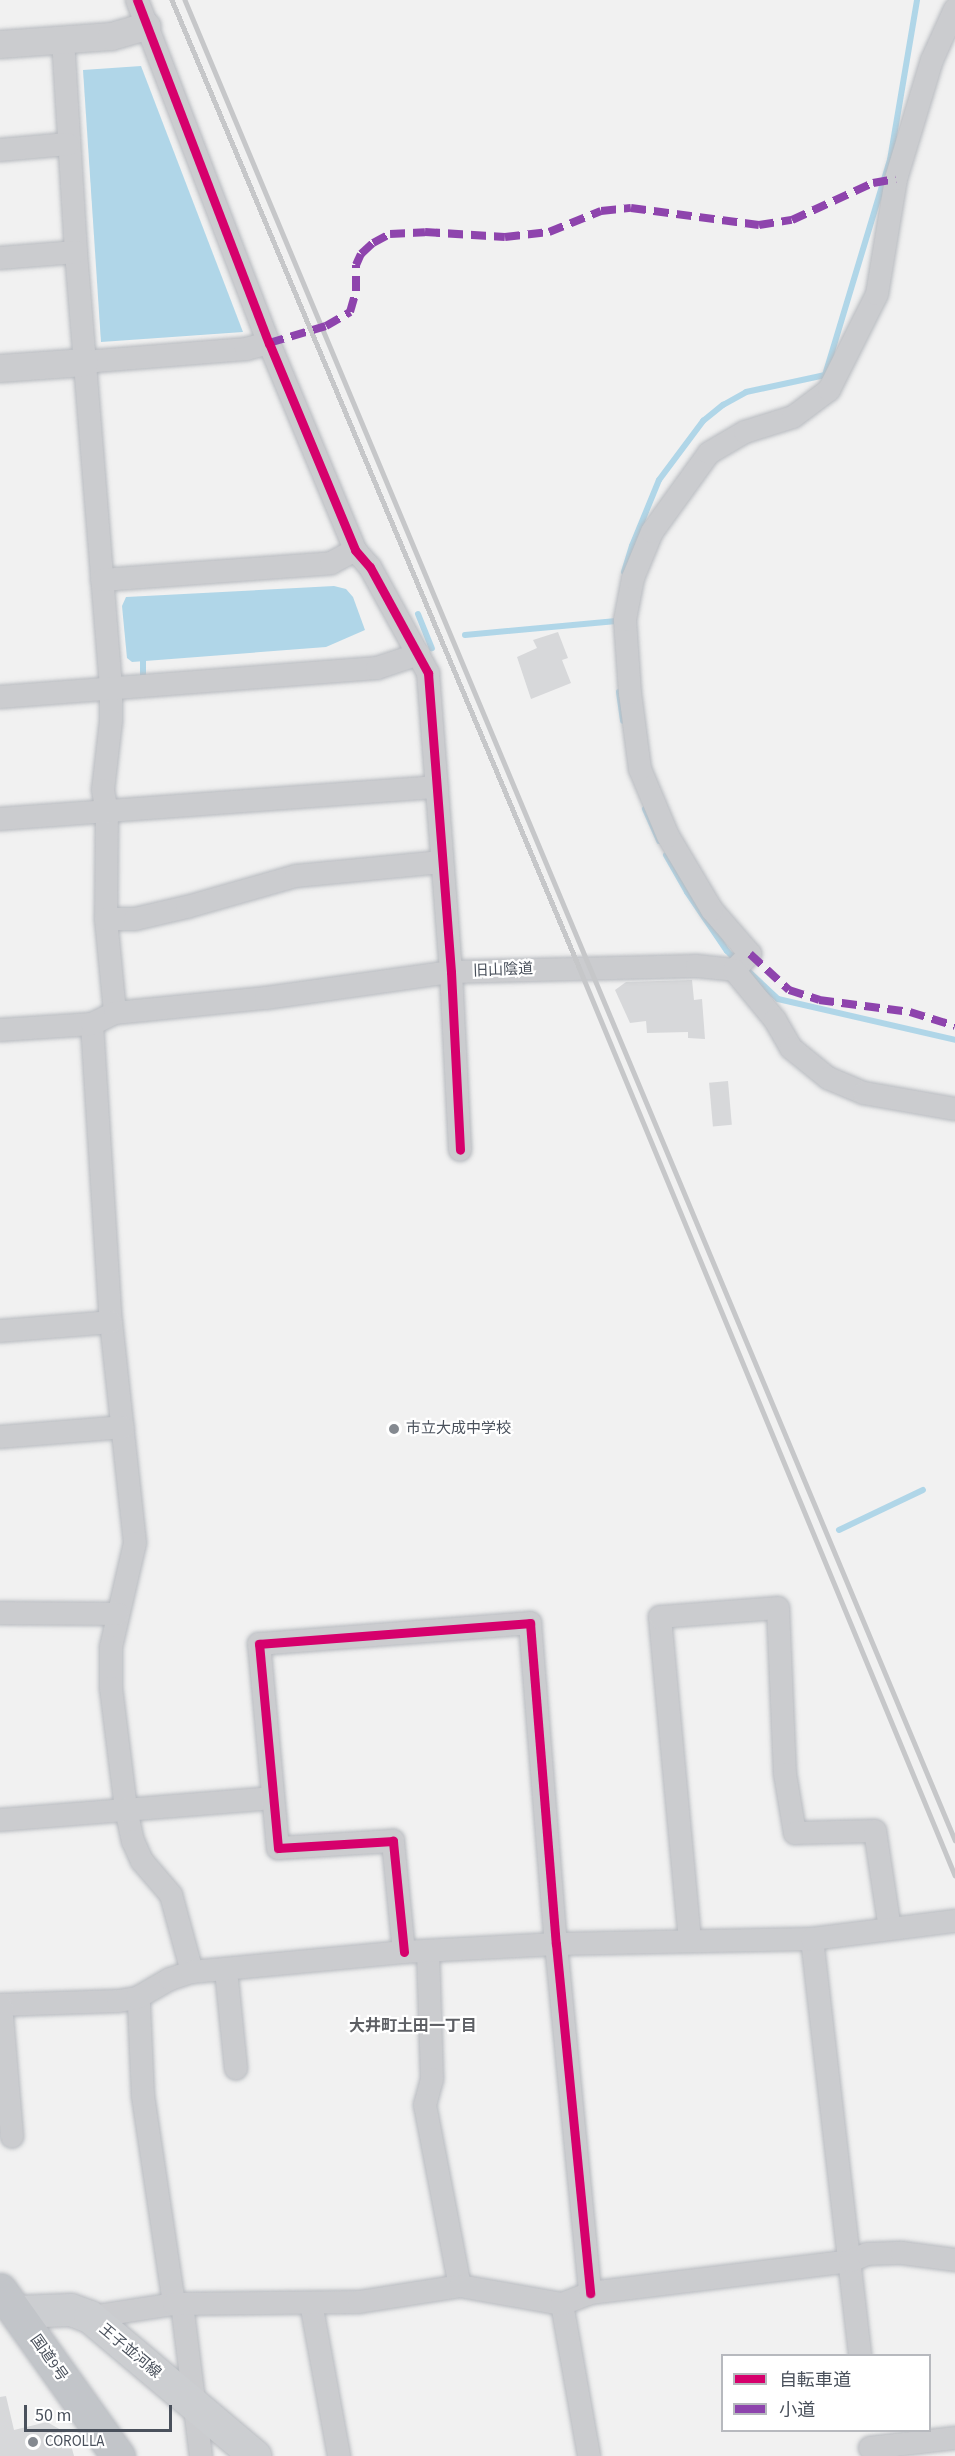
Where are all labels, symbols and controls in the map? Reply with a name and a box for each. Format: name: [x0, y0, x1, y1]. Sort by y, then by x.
street label: 旧山陰道: [473, 960, 533, 980]
place label: 市立大成中学校: [406, 1420, 511, 1438]
marker: 市立大成中学校: [387, 1422, 401, 1436]
district label: 大井町土田一丁目: [349, 2016, 477, 2036]
street label: 王子並河線: [95, 2320, 165, 2382]
street label: 国道9号: [27, 2331, 71, 2385]
legend: [721, 2354, 931, 2432]
text: 自転車道: [779, 2368, 851, 2393]
scale bar: [27, 2393, 176, 2431]
text: 小道: [779, 2398, 815, 2423]
text: 50 m: [35, 2403, 71, 2428]
place label: COROLLA: [45, 2433, 104, 2451]
marker: COROLLA: [26, 2435, 40, 2449]

